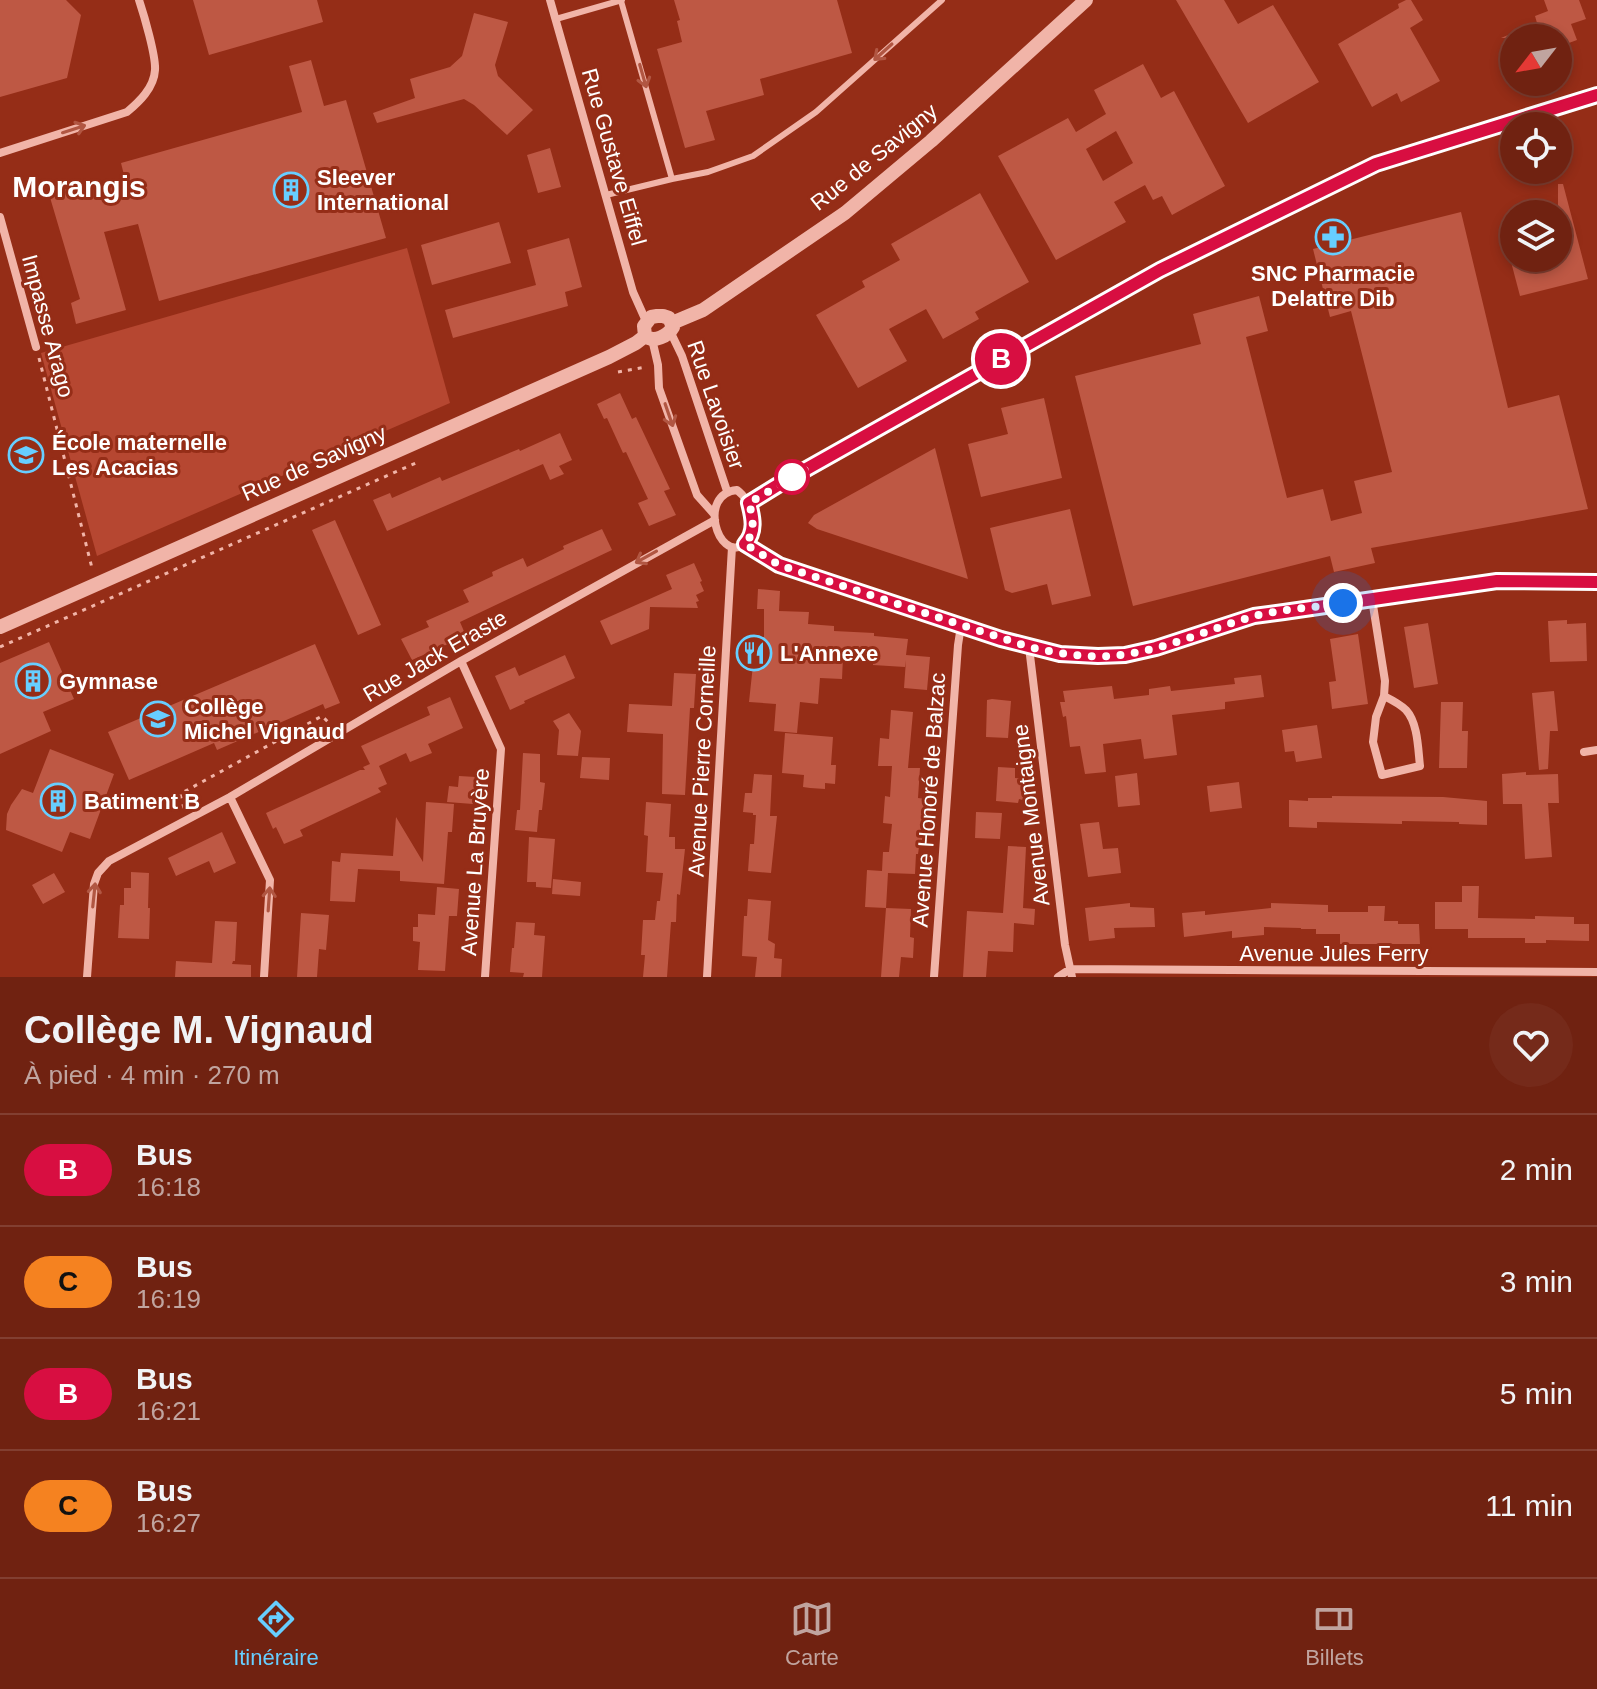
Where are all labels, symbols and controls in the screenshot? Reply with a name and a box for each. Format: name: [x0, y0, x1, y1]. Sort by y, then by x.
north arrow: [1500, 24, 1572, 96]
map controls: [1500, 24, 1572, 272]
one-way arrow: [874, 43, 894, 61]
one-way arrow: [636, 62, 651, 88]
street label: Rue Gustave Eiffel: [577, 66, 651, 248]
street label: Rue de Savigny: [806, 98, 942, 216]
button: locate: [1500, 112, 1572, 184]
one-way arrow: [61, 121, 87, 136]
place label: Sleever International: [317, 165, 449, 215]
district label: Morangis: [12, 170, 146, 203]
building icon: Sleever International: [272, 171, 310, 209]
button: layers: [1500, 200, 1572, 272]
pharmacy icon: SNC Pharmacie Delattre Dib: [1314, 218, 1352, 256]
street label: Impasse Arago: [17, 252, 79, 400]
place label: SNC Pharmacie Delattre Dib: [1251, 261, 1415, 311]
line badge: B: [975, 333, 1027, 385]
street label: Rue Lavoisier: [682, 337, 750, 473]
text: B: [991, 343, 1011, 374]
one-way arrow: [662, 402, 677, 427]
street label: Rue de Savigny: [238, 420, 390, 506]
place label: École maternelle Les Acacias: [52, 430, 227, 480]
school or university icon: École maternelle Les Acacias: [7, 436, 45, 474]
unlabelled marker: [775, 460, 809, 494]
one-way arrow: [635, 550, 658, 566]
your location: [1323, 583, 1363, 623]
street label: Rue Jack Eraste: [359, 605, 511, 707]
restaurant icon: L'Annexe: [735, 634, 773, 672]
place label: L'Annexe: [780, 641, 878, 666]
street label: Avenue Pierre Corneille: [683, 645, 721, 877]
building icon: Gymnase: [14, 662, 52, 700]
place label: Gymnase: [59, 669, 158, 694]
street label: Avenue Honoré de Balzac: [908, 672, 950, 928]
place label: Collège Michel Vignaud: [184, 694, 345, 744]
school or university icon: Collège Michel Vignaud: [139, 700, 177, 738]
street label: Avenue Montaigne: [1007, 723, 1055, 907]
street label: Avenue La Bruyère: [456, 767, 494, 957]
building icon: Batiment B: [39, 782, 77, 820]
place label: Batiment B: [84, 789, 200, 814]
one-way arrow: [86, 883, 101, 909]
one-way arrow: [262, 886, 277, 913]
street label: Avenue Jules Ferry: [1239, 941, 1429, 966]
button: heart: [1489, 1003, 1573, 1087]
text: Collège M. Vignaud: [24, 1009, 374, 1051]
text: À pied · 4 min · 270 m: [24, 1060, 280, 1090]
text: Bus: [136, 1138, 193, 1171]
text: 2 min: [1500, 1153, 1573, 1186]
text: B: [58, 1154, 78, 1185]
text: 16:18: [136, 1172, 201, 1202]
text: Bus: [136, 1250, 193, 1283]
text: 3 min: [1500, 1265, 1573, 1298]
text: C: [58, 1266, 78, 1297]
text: 16:19: [136, 1284, 201, 1314]
text: Bus: [136, 1362, 193, 1395]
text: 5 min: [1500, 1377, 1573, 1410]
text: B: [58, 1378, 78, 1409]
text: 16:21: [136, 1396, 201, 1426]
text: Bus: [136, 1474, 193, 1507]
text: 11 min: [1485, 1489, 1573, 1522]
text: C: [58, 1490, 78, 1521]
text: 16:27: [136, 1508, 201, 1538]
tab: Itinéraire: [233, 1597, 319, 1671]
tab: Carte: [785, 1597, 839, 1671]
tab: Billets: [1305, 1597, 1364, 1671]

